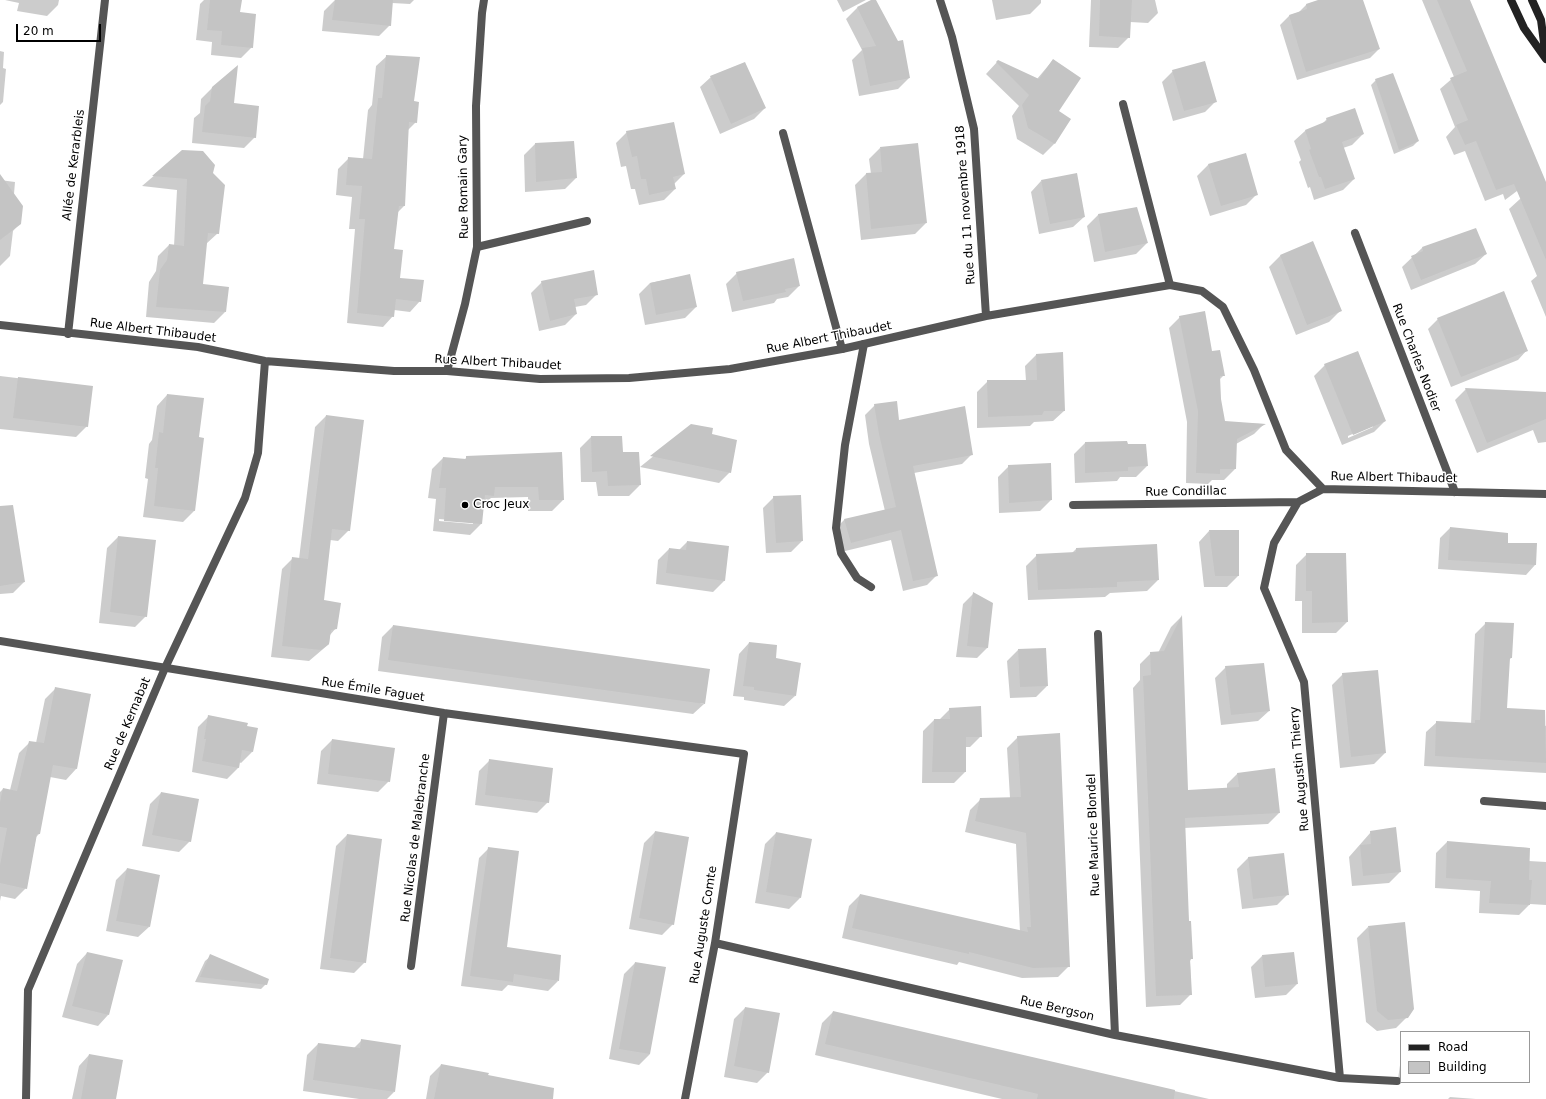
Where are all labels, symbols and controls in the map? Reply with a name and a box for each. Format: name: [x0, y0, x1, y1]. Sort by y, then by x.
scale bar: [18, 16, 103, 42]
text: 20 m: [23, 24, 54, 38]
street label: Allée de Kerarbleis: [60, 109, 88, 221]
street label: Rue du 11 novembre 1918: [953, 125, 979, 285]
street label: Rue Romain Gary: [456, 135, 472, 239]
street label: Rue Charles Nodier: [1389, 302, 1443, 414]
street label: Rue Albert Thibaudet: [89, 316, 217, 346]
street label: Rue Albert Thibaudet: [765, 319, 893, 357]
street label: Rue Albert Thibaudet: [434, 352, 562, 374]
street label: Rue Albert Thibaudet: [1330, 470, 1458, 486]
street label: Rue Condillac: [1145, 484, 1227, 500]
place label: Croc Jeux: [473, 498, 529, 512]
marker: Croc Jeux: [460, 500, 470, 510]
street label: Rue de Kernabat: [102, 675, 154, 773]
street label: Rue Émile Faguet: [320, 675, 426, 705]
street label: Rue Augustin Thierry: [1287, 706, 1313, 832]
street label: Rue Nicolas de Malebranche: [398, 753, 434, 923]
street label: Rue Maurice Blondel: [1085, 773, 1103, 897]
street label: Rue Auguste Comte: [688, 865, 720, 985]
street label: Rue Bergson: [1018, 993, 1096, 1025]
legend: [1400, 1031, 1530, 1083]
text: Road: [1438, 1040, 1468, 1054]
text: Building: [1438, 1060, 1487, 1074]

